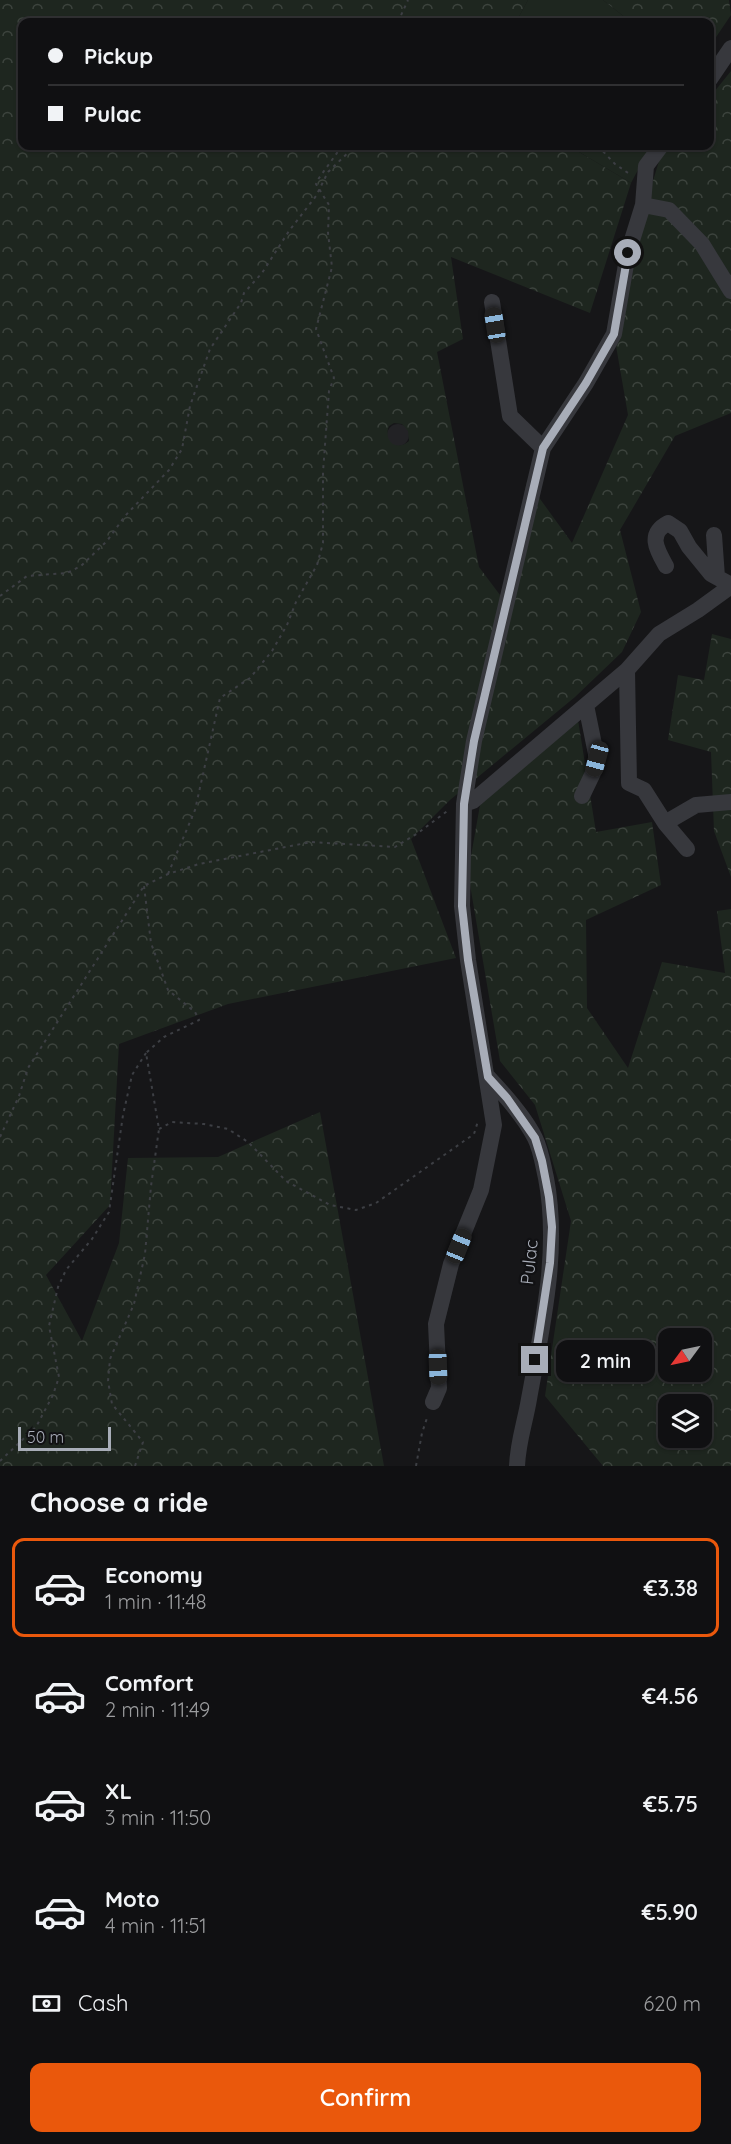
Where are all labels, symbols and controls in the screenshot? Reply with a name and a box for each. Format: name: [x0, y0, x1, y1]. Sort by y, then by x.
text: Pickup: [84, 42, 153, 70]
text: Pulac: [84, 100, 141, 128]
route start: [614, 239, 641, 266]
car: [483, 306, 507, 344]
car: [584, 739, 610, 779]
car: [444, 1226, 474, 1266]
street label: Pulac: [515, 1238, 543, 1286]
north arrow: [658, 1328, 712, 1382]
map controls: [658, 1328, 712, 1448]
callout: 2 min: [556, 1339, 655, 1381]
route end: [521, 1346, 548, 1373]
text: 2 min: [580, 1348, 631, 1373]
car: [428, 1349, 448, 1385]
button: layers: [658, 1394, 712, 1448]
scale bar: [18, 1424, 111, 1452]
text: 50 m: [27, 1427, 64, 1447]
text: Choose a ride: [30, 1485, 208, 1519]
icon: car: [33, 1561, 87, 1615]
text: Economy: [105, 1561, 203, 1589]
text: €3.38: [643, 1574, 698, 1602]
text: 1 min · 11:48: [105, 1589, 207, 1614]
icon: car: [33, 1669, 87, 1723]
text: Comfort: [105, 1669, 194, 1697]
text: €4.56: [642, 1682, 698, 1710]
text: 2 min · 11:49: [105, 1697, 210, 1722]
icon: car: [33, 1777, 87, 1831]
text: XL: [105, 1777, 132, 1805]
text: €5.75: [643, 1790, 698, 1818]
text: 3 min · 11:50: [105, 1805, 211, 1830]
icon: car: [33, 1885, 87, 1939]
text: Moto: [105, 1885, 159, 1913]
text: €5.90: [641, 1898, 698, 1926]
text: 4 min · 11:51: [105, 1913, 207, 1938]
icon: cash: [30, 1987, 63, 2020]
text: Cash: [78, 1989, 129, 2017]
text: 620 m: [644, 1991, 701, 2016]
button: Confirm: [30, 2063, 701, 2132]

